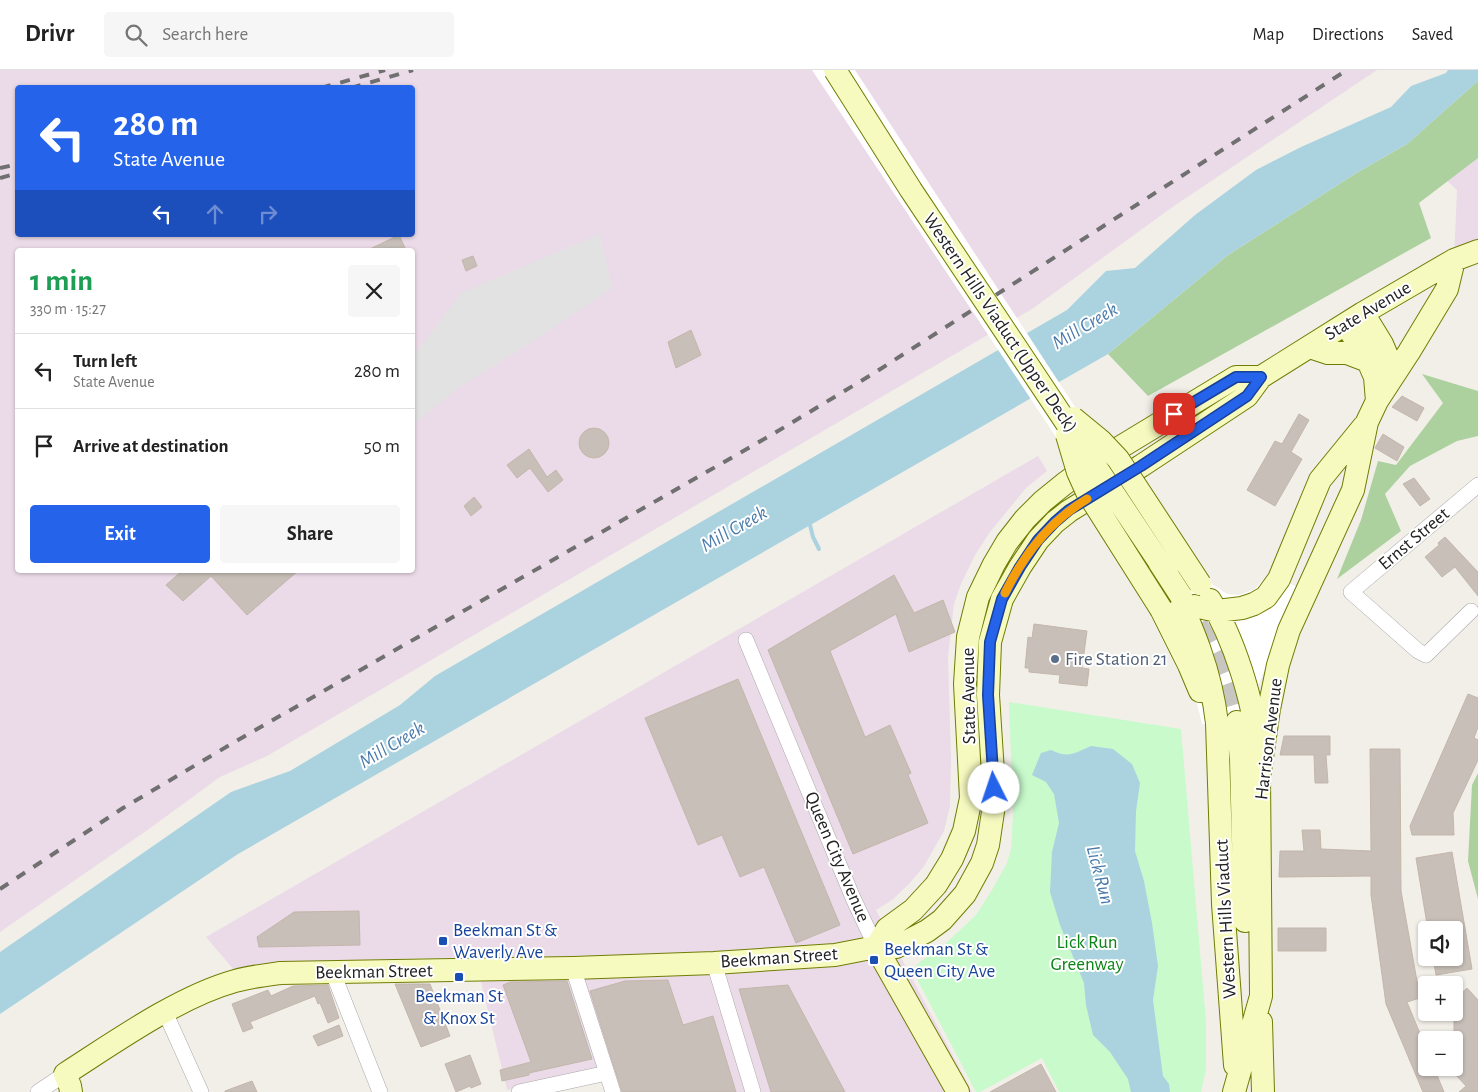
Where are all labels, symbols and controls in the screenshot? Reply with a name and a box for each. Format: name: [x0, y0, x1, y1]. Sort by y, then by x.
search box: [104, 12, 454, 57]
icon: search: [122, 21, 150, 49]
text: Drivr: [25, 22, 74, 46]
text: Search here: [162, 25, 248, 44]
text: Map: [1253, 26, 1284, 44]
text: Directions: [1312, 26, 1384, 44]
text: Saved: [1412, 26, 1453, 44]
icon: left: [30, 105, 95, 170]
text: 280 m: [113, 107, 199, 142]
text: State Avenue: [113, 148, 225, 170]
icon: left: [148, 200, 176, 228]
icon: ahead: [201, 200, 229, 228]
icon: right: [254, 200, 282, 228]
street label: Western Hills Viaduct (Upper Deck): [919, 210, 1081, 436]
button: close: [348, 265, 400, 317]
text: 1 min: [30, 266, 93, 296]
street label: State Avenue: [1322, 278, 1414, 344]
water label: Mill Creek: [1049, 299, 1121, 353]
text: 330 m · 15:27: [30, 301, 106, 317]
text: Turn left: [73, 352, 137, 371]
icon: left: [30, 357, 58, 385]
text: 280 m: [354, 362, 400, 381]
text: State Avenue: [73, 374, 155, 390]
pin: [1153, 393, 1195, 435]
icon: arrive: [1160, 400, 1188, 428]
icon: arrive: [30, 432, 58, 460]
text: Arrive at destination: [73, 437, 229, 456]
text: 50 m: [364, 437, 400, 456]
water label: Mill Creek: [698, 502, 770, 556]
street label: Ernst Street: [1375, 504, 1453, 574]
button: Exit: [30, 505, 210, 563]
button: Share: [220, 505, 400, 563]
street label: State Avenue: [959, 647, 979, 745]
place label: Fire Station 21: [1065, 650, 1168, 669]
marker: Fire Station 21: [1049, 653, 1061, 665]
street label: Harrison Avenue: [1252, 677, 1286, 801]
water label: Mill Creek: [356, 718, 428, 772]
position arrow: [967, 761, 1019, 813]
street label: Queen City Avenue: [801, 789, 873, 925]
street label: Western Hills Viaduct: [1212, 839, 1240, 999]
water label: Lick Run: [1083, 843, 1117, 907]
place label: Beekman St & Waverly Ave: [453, 921, 557, 962]
map controls: [1418, 921, 1463, 1076]
button: sound: [1418, 921, 1463, 966]
park label: Lick Run Greenway: [1050, 933, 1124, 974]
marker: Beekman St & Waverly Ave: [437, 935, 449, 947]
place label: Beekman St & Queen City Ave: [884, 940, 995, 981]
street label: Beekman Street: [720, 944, 838, 972]
marker: Beekman St & Queen City Ave: [868, 954, 880, 966]
street label: Beekman Street: [315, 961, 433, 983]
marker: Beekman St & Knox St: [453, 971, 465, 983]
button: +: [1418, 976, 1463, 1021]
place label: Beekman St & Knox St: [415, 987, 503, 1028]
button: −: [1418, 1031, 1463, 1076]

